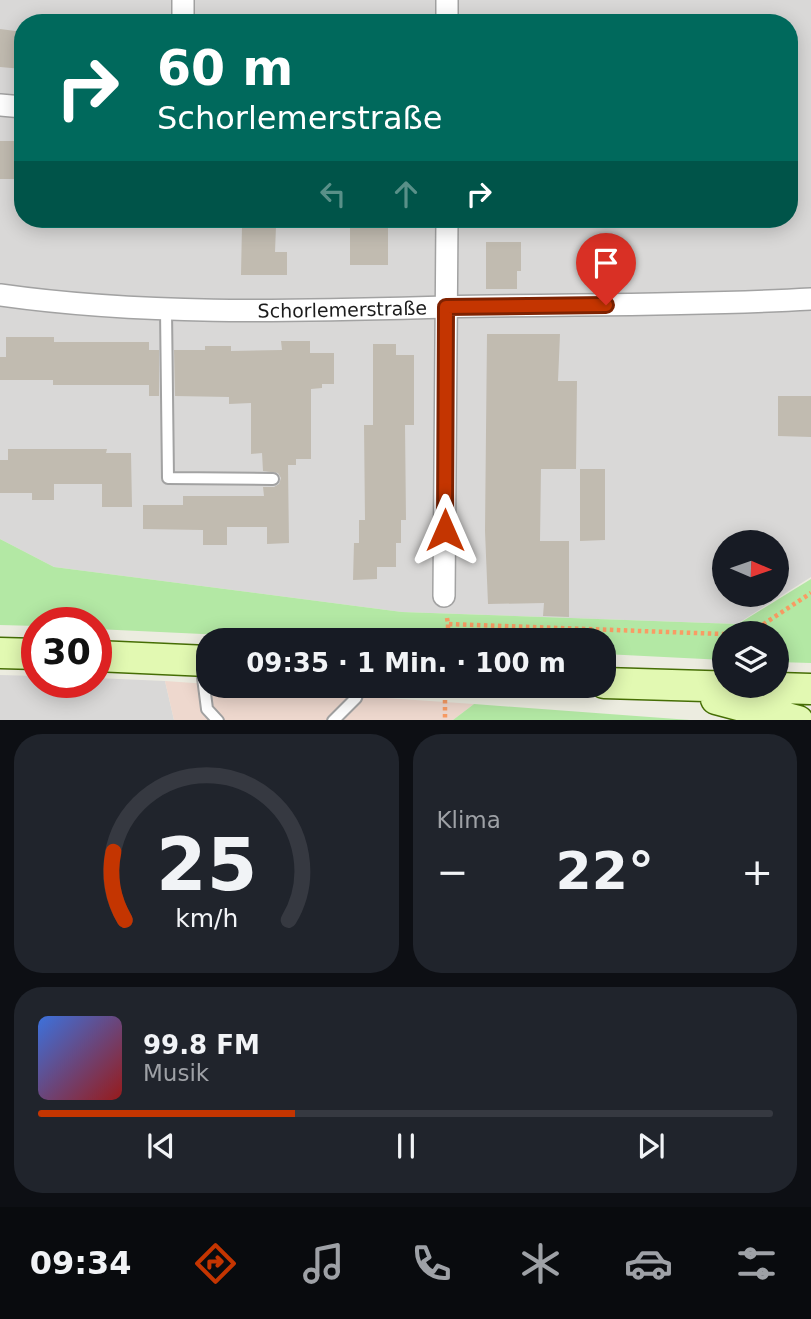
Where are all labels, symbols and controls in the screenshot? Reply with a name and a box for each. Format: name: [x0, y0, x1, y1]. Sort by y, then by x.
text: 60 m: [157, 40, 293, 97]
icon: right: [42, 42, 133, 133]
text: Schorlemerstraße: [157, 99, 442, 137]
icon: left: [314, 175, 352, 213]
icon: ahead: [387, 175, 425, 213]
icon: right: [460, 175, 498, 213]
pin: [576, 233, 636, 305]
icon: arrive: [587, 244, 625, 282]
street label: Schorlemerstraße: [258, 296, 427, 322]
position arrow: [408, 493, 482, 567]
north arrow: [712, 530, 789, 607]
map controls: [712, 530, 789, 698]
speed limit sign: 30: [21, 607, 112, 698]
button: layers: [712, 621, 789, 698]
text: 09:35 · 1 Min. · 100 m: [246, 648, 566, 678]
text: Klima: [437, 807, 501, 833]
text: 25: [156, 822, 257, 907]
text: 22°: [556, 841, 654, 901]
text: −: [437, 850, 468, 894]
text: +: [741, 850, 773, 894]
text: km/h: [175, 903, 238, 932]
text: 99.8 FM: [143, 1030, 260, 1060]
text: Musik: [143, 1060, 209, 1086]
icon: previous: [142, 1127, 180, 1165]
icon: pause: [387, 1127, 425, 1165]
icon: next: [632, 1127, 670, 1165]
icon: directions: [191, 1239, 240, 1288]
icon: music: [299, 1239, 348, 1288]
icon: phone: [407, 1239, 456, 1288]
icon: climate: [516, 1239, 565, 1288]
icon: car: [624, 1239, 673, 1288]
icon: filters: [732, 1239, 781, 1288]
text: 09:34: [30, 1244, 132, 1282]

